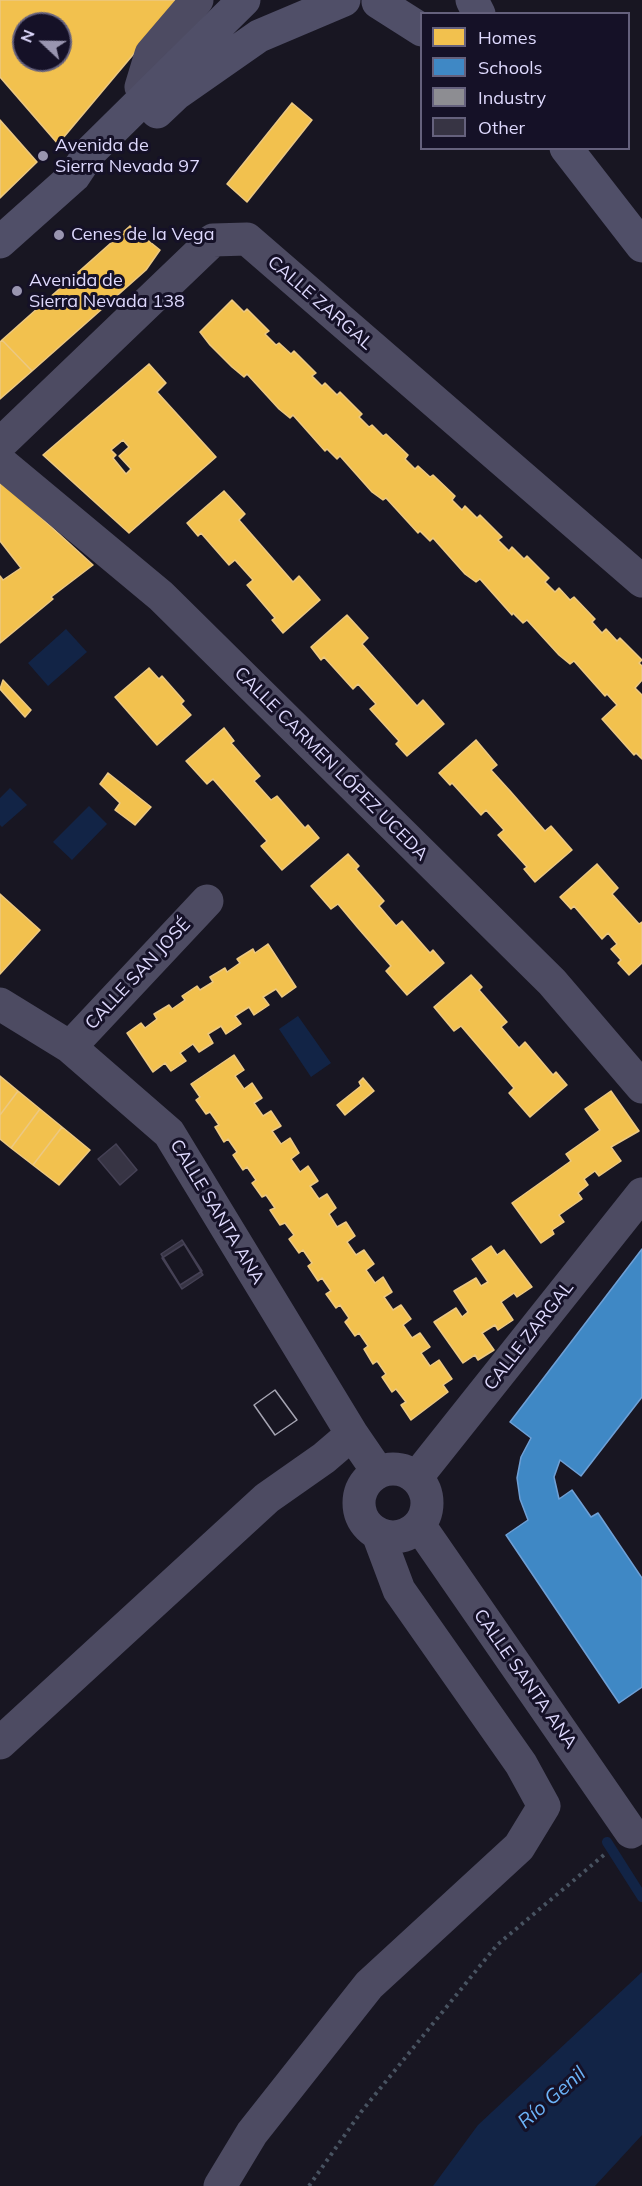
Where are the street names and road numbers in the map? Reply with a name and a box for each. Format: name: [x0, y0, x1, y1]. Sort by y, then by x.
street label: CALLE ZARGAL: [263, 251, 377, 355]
street label: CALLE CARMEN LÓPEZ UCEDA: [230, 663, 432, 865]
street label: CALLE SAN JOSÉ: [81, 914, 195, 1034]
street label: CALLE SANTA ANA: [165, 1136, 269, 1288]
street label: CALLE ZARGAL: [480, 1277, 578, 1395]
street label: CALLE SANTA ANA: [469, 1605, 581, 1753]

